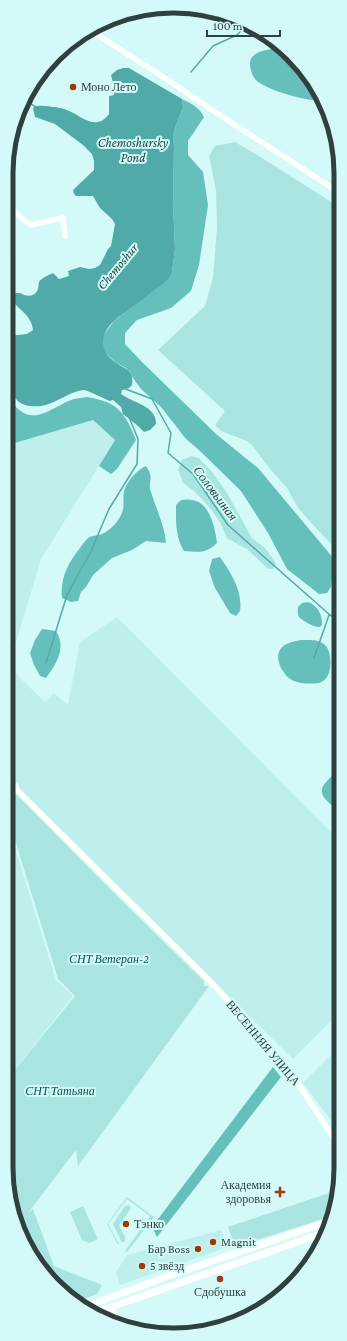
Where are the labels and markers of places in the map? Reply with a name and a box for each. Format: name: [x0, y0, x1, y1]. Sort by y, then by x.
place label: Моно Лето: [81, 80, 137, 94]
marker: Моно Лето: [68, 82, 78, 92]
place label: Академия здоровья: [220, 1178, 271, 1206]
marker: Академия здоровья: [274, 1186, 286, 1198]
place label: Тэнко: [134, 1217, 164, 1231]
marker: Тэнко: [121, 1219, 131, 1229]
place label: Magnit: [221, 1235, 257, 1249]
marker: Magnit: [208, 1237, 218, 1247]
place label: Бар Boss: [148, 1242, 190, 1256]
marker: Бар Boss: [193, 1244, 203, 1254]
place label: 5 звёзд: [150, 1259, 184, 1273]
marker: 5 звёзд: [137, 1261, 147, 1271]
marker: Сдобушка: [215, 1274, 225, 1284]
place label: Сдобушка: [194, 1285, 247, 1299]

